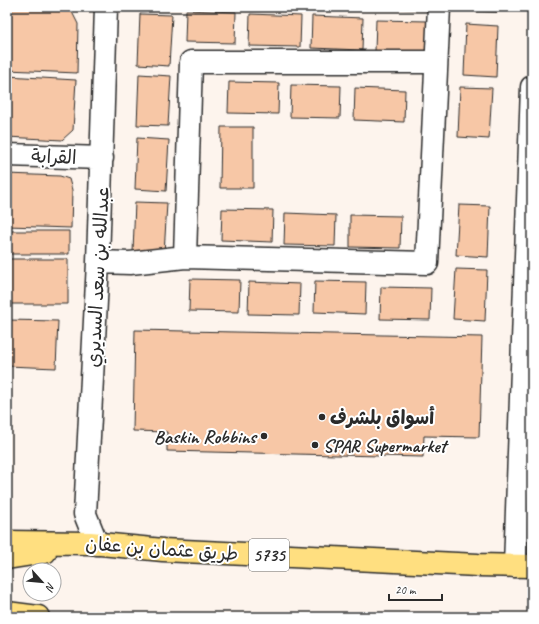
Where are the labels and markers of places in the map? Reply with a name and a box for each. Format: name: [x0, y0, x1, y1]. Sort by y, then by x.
place label: أسواق بلشرف: [330, 406, 435, 430]
marker: أسواق بلشرف: [317, 412, 327, 422]
place label: Baskin Robbins: [154, 425, 258, 449]
marker: Baskin Robbins: [259, 431, 269, 441]
place label: SPAR Supermarket: [323, 434, 449, 458]
marker: SPAR Supermarket: [310, 440, 320, 450]

